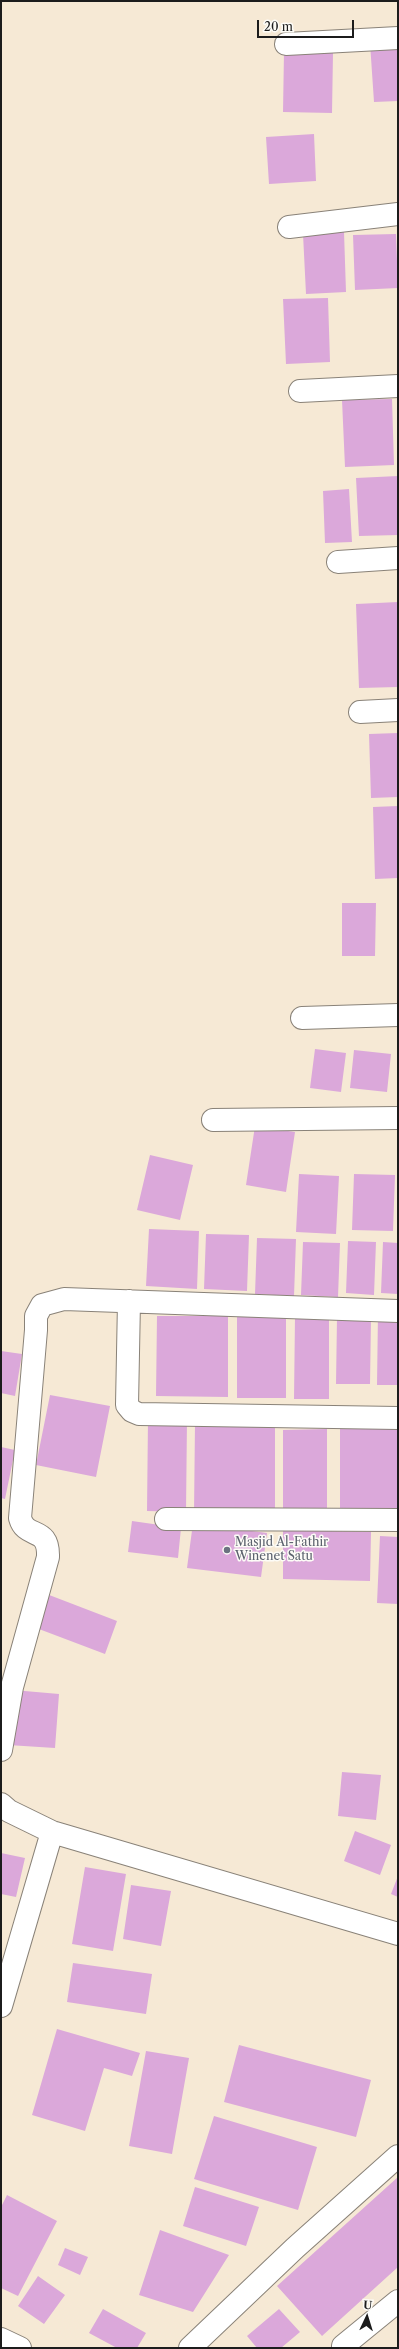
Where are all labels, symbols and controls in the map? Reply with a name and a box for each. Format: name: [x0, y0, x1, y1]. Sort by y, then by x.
scale bar: [259, 12, 356, 38]
text: 20 m: [264, 19, 293, 34]
place label: Masjid Al-Fathir Winenet Satu: [235, 1536, 328, 1564]
marker: Masjid Al-Fathir Winenet Satu: [222, 1545, 232, 1555]
north arrow: [347, 2297, 387, 2337]
text: U: [363, 2298, 373, 2312]

